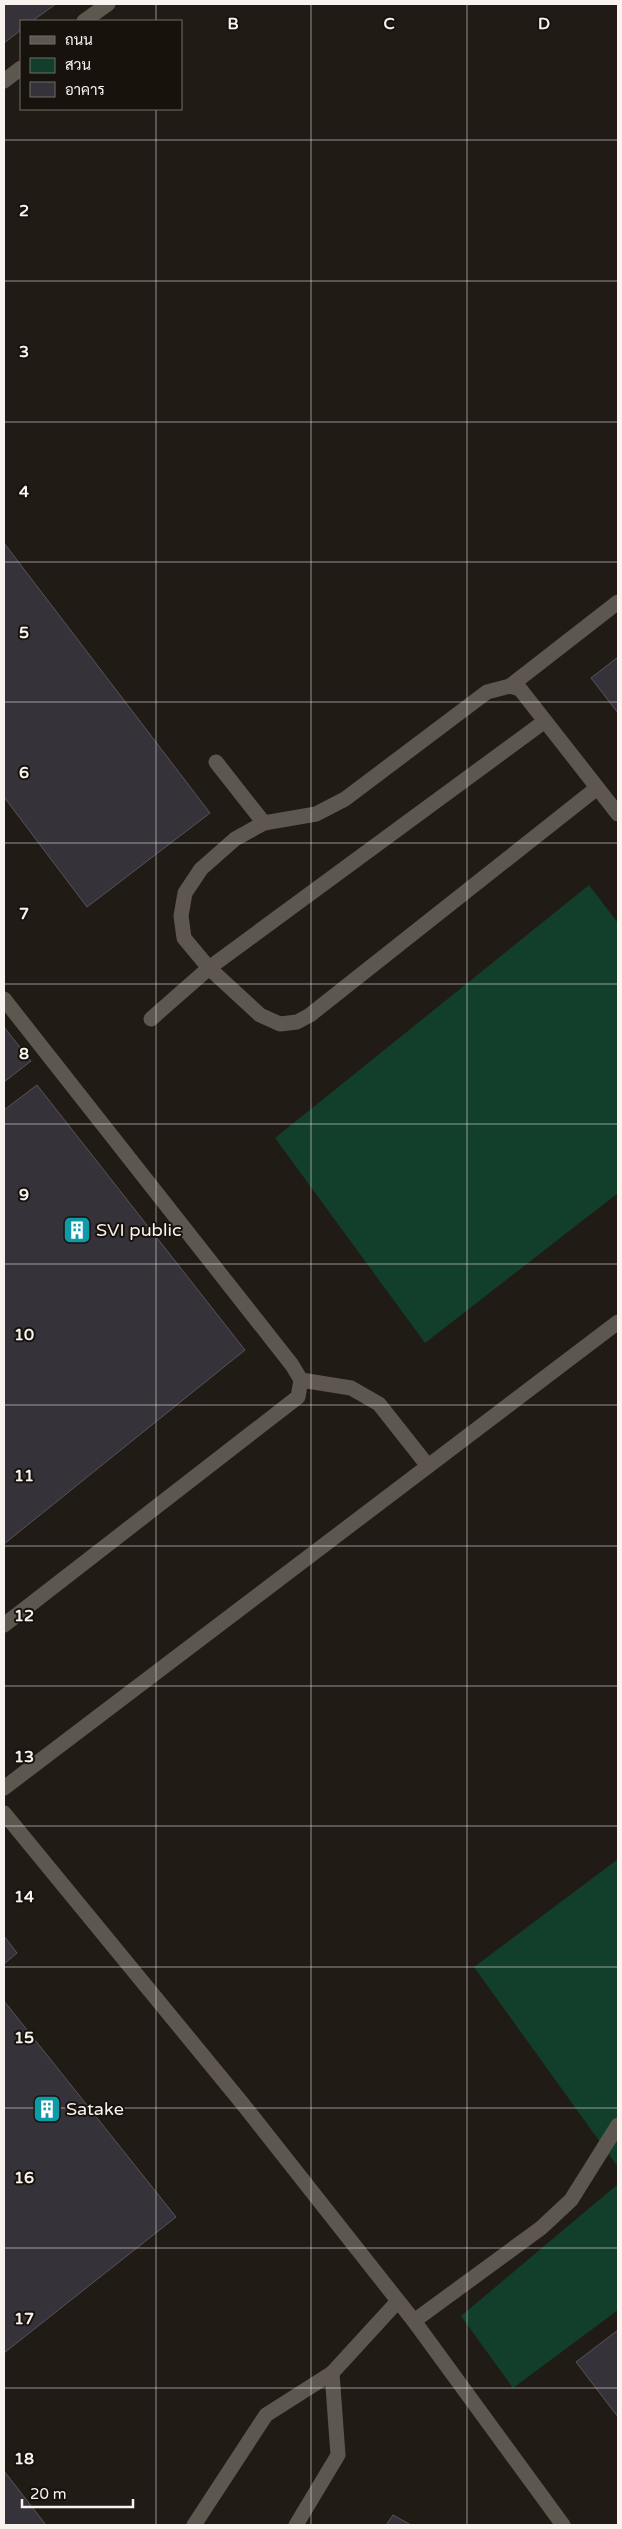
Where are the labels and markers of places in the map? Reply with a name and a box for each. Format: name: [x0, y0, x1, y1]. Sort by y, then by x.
building icon: SVI public: [62, 1215, 92, 1245]
place label: SVI public: [96, 1219, 182, 1241]
building icon: Satake: [32, 2094, 62, 2124]
place label: Satake: [66, 2098, 124, 2120]

